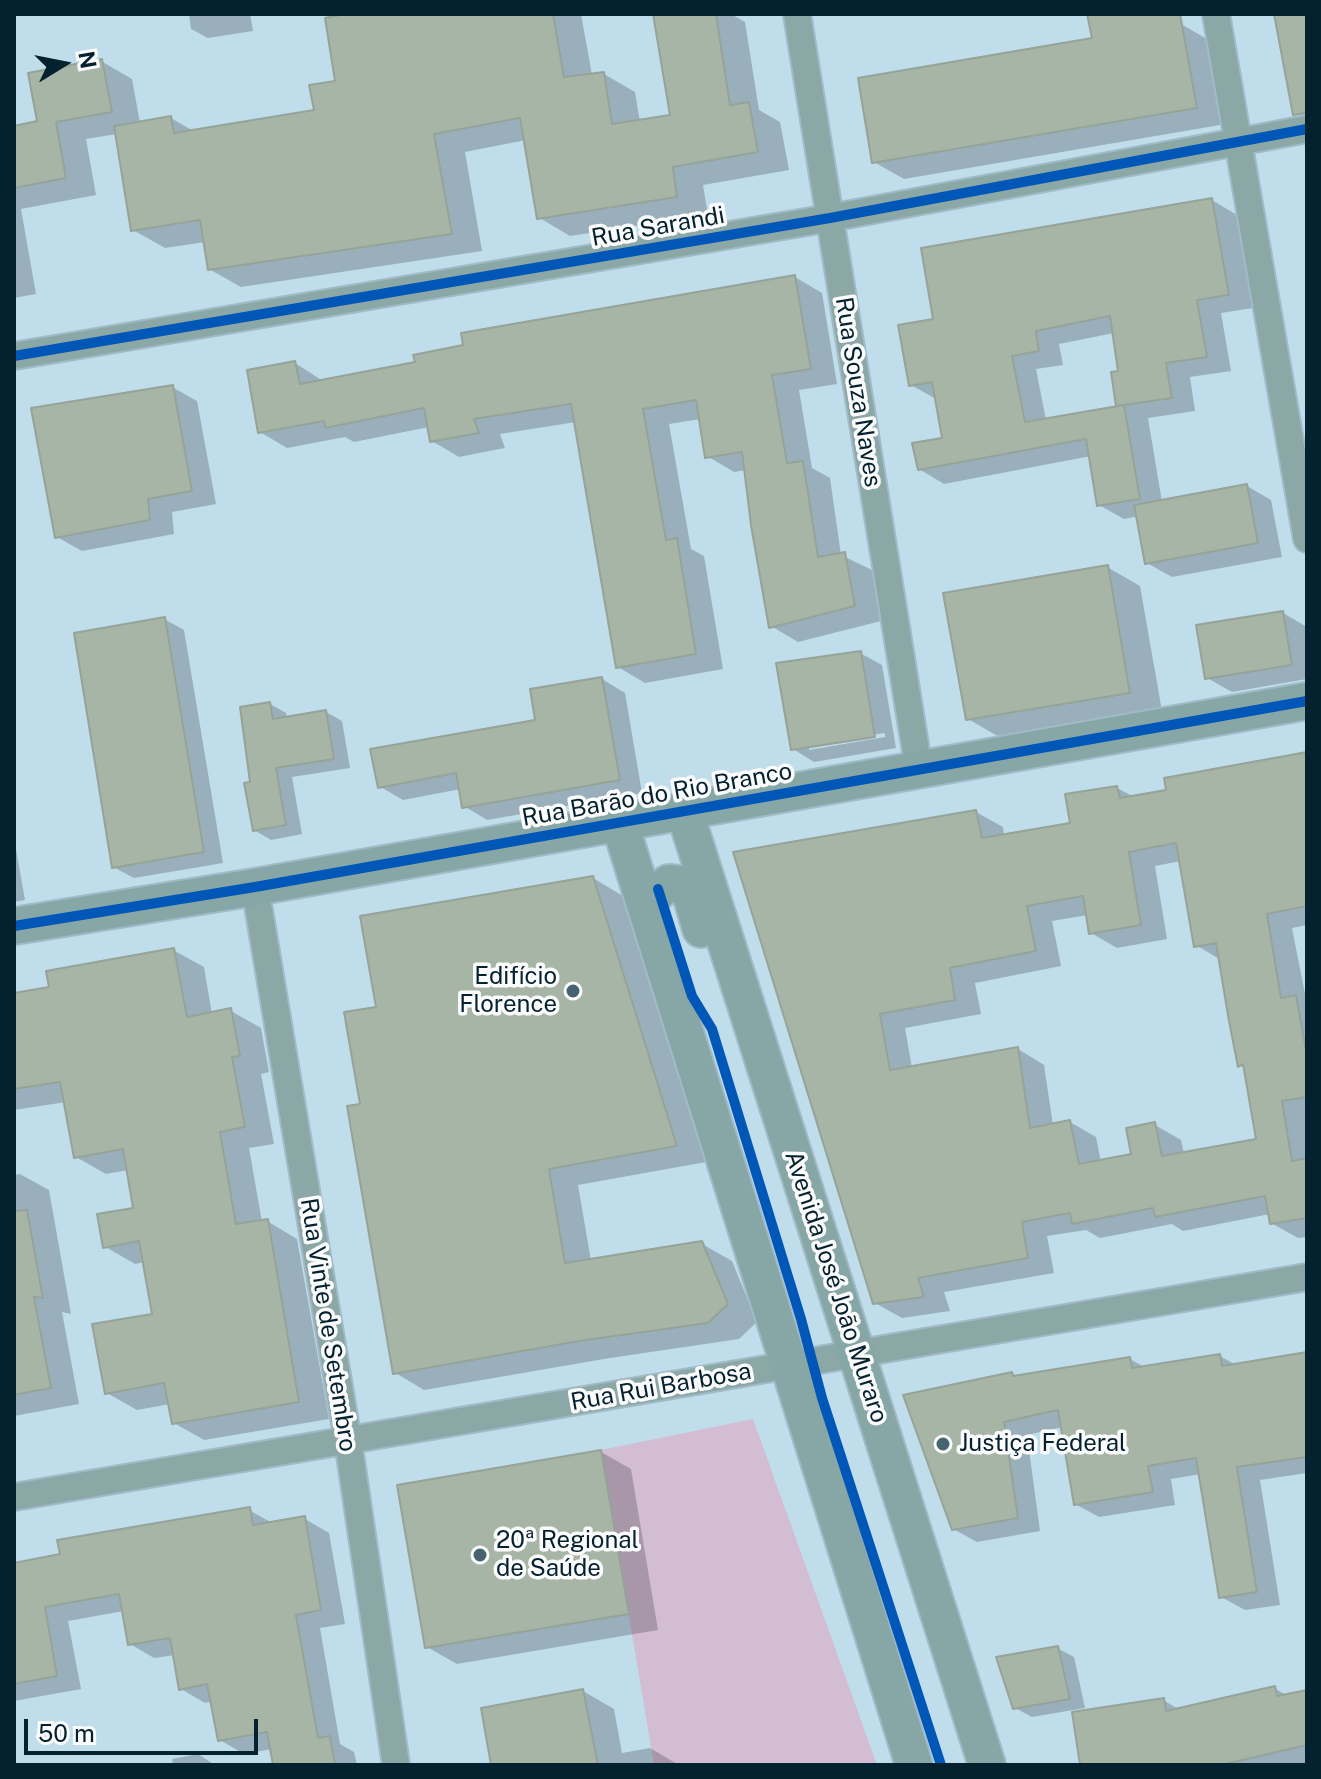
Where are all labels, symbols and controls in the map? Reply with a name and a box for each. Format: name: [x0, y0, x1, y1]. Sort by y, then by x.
north arrow: [24, 24, 104, 104]
text: N: [73, 49, 102, 71]
street label: Rua Sarandi: [589, 201, 727, 253]
street label: Rua Souza Naves: [829, 295, 887, 489]
street label: Rua Barão do Rio Branco: [520, 757, 794, 833]
place label: Edifício Florence: [459, 963, 557, 1019]
marker: Edifício Florence: [564, 982, 582, 1000]
street label: Avenida José João Muraro: [778, 1147, 894, 1427]
street label: Rua Vinte de Setembro: [294, 1196, 362, 1454]
street label: Rua Rui Barbosa: [568, 1357, 754, 1417]
place label: Justiça Federal: [959, 1430, 1126, 1458]
marker: Justiça Federal: [934, 1435, 952, 1453]
place label: 20ª Regional de Saúde: [496, 1527, 639, 1583]
marker: 20ª Regional de Saúde: [471, 1546, 489, 1564]
scale bar: [28, 1703, 262, 1753]
text: 50 m: [38, 1719, 95, 1747]

